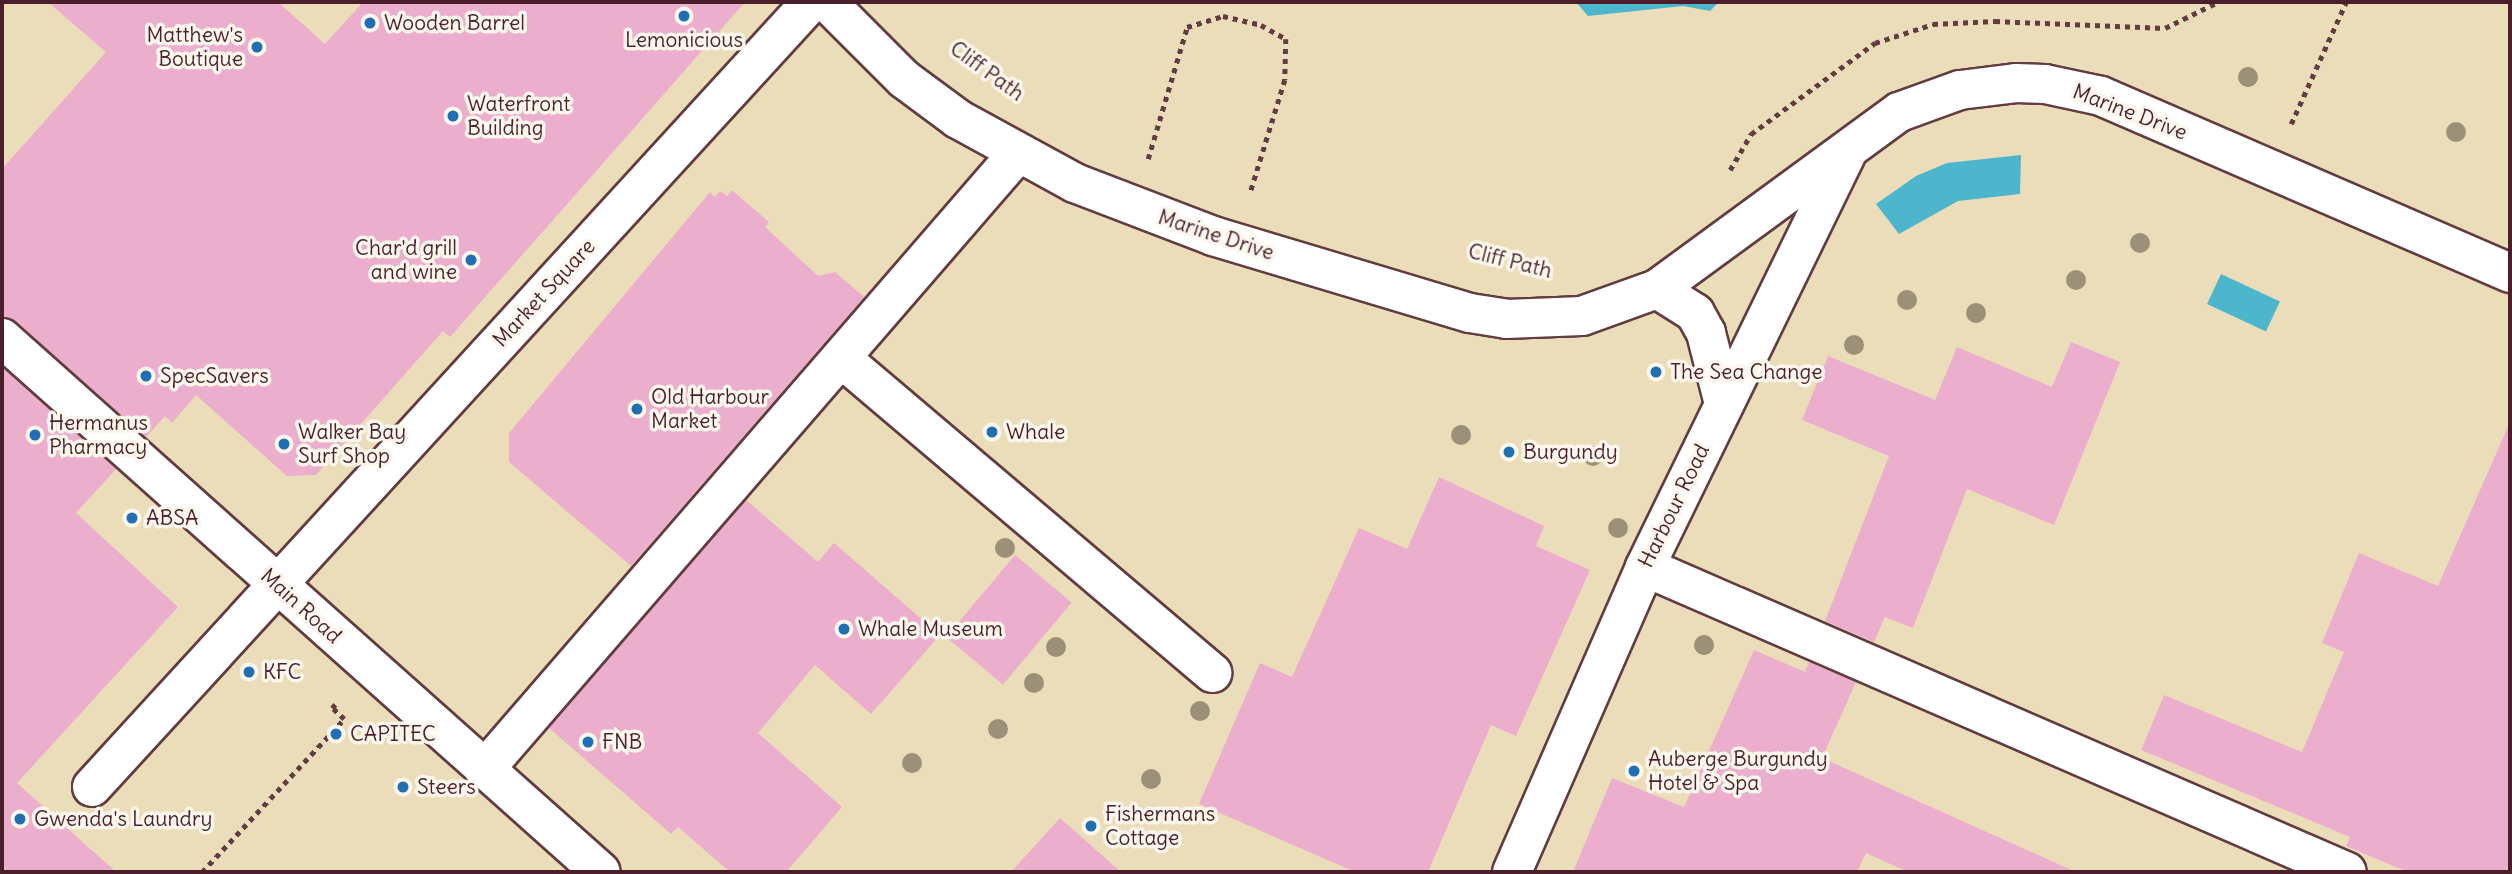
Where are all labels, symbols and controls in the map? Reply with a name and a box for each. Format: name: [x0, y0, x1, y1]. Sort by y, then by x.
marker: Lemonicious: [676, 8, 692, 24]
place label: Wooden Barrel: [384, 10, 525, 36]
marker: Wooden Barrel: [362, 15, 378, 31]
place label: Matthew's Boutique: [146, 22, 243, 72]
place label: Lemonicious: [625, 27, 743, 53]
street label: Cliff Path: [945, 36, 1029, 106]
marker: Matthew's Boutique: [249, 39, 265, 55]
street label: Marine Drive: [2069, 79, 2191, 145]
place label: Waterfront Building: [467, 91, 570, 141]
marker: Waterfront Building: [445, 108, 461, 124]
street label: Marine Drive: [1155, 204, 1277, 266]
street label: Market Square: [488, 234, 600, 352]
place label: Char'd grill and wine: [355, 235, 457, 285]
street label: Cliff Path: [1466, 238, 1554, 284]
marker: Char'd grill and wine: [463, 252, 479, 268]
place label: The Sea Change: [1670, 359, 1823, 385]
place label: SpecSavers: [160, 363, 269, 389]
marker: The Sea Change: [1648, 364, 1664, 380]
marker: SpecSavers: [138, 368, 154, 384]
place label: Old Harbour Market: [651, 384, 769, 434]
marker: Old Harbour Market: [629, 401, 645, 417]
place label: Hermanus Pharmacy: [49, 410, 148, 460]
place label: Walker Bay Surf Shop: [298, 419, 406, 469]
place label: Whale: [1006, 419, 1065, 445]
marker: Whale: [984, 424, 1000, 440]
marker: Hermanus Pharmacy: [27, 427, 43, 443]
marker: Walker Bay Surf Shop: [276, 436, 292, 452]
place label: Burgundy: [1523, 439, 1618, 465]
street label: Harbour Road: [1633, 440, 1715, 572]
marker: Burgundy: [1501, 444, 1517, 460]
place label: ABSA: [146, 505, 198, 531]
marker: ABSA: [124, 510, 140, 526]
street label: Main Road: [255, 563, 347, 649]
place label: Whale Museum: [858, 616, 1003, 642]
marker: Whale Museum: [836, 621, 852, 637]
place label: KFC: [263, 659, 301, 685]
marker: KFC: [241, 664, 257, 680]
place label: CAPITEC: [350, 721, 436, 747]
marker: CAPITEC: [328, 726, 344, 742]
place label: FNB: [602, 729, 642, 755]
marker: FNB: [580, 734, 596, 750]
place label: Auberge Burgundy Hotel & Spa: [1648, 746, 1828, 796]
marker: Auberge Burgundy Hotel & Spa: [1626, 763, 1642, 779]
place label: Steers: [417, 774, 476, 800]
marker: Steers: [395, 779, 411, 795]
place label: Fishermans Cottage: [1105, 801, 1215, 851]
place label: Gwenda's Laundry: [34, 806, 212, 832]
marker: Gwenda's Laundry: [12, 811, 28, 827]
marker: Fishermans Cottage: [1083, 818, 1099, 834]

